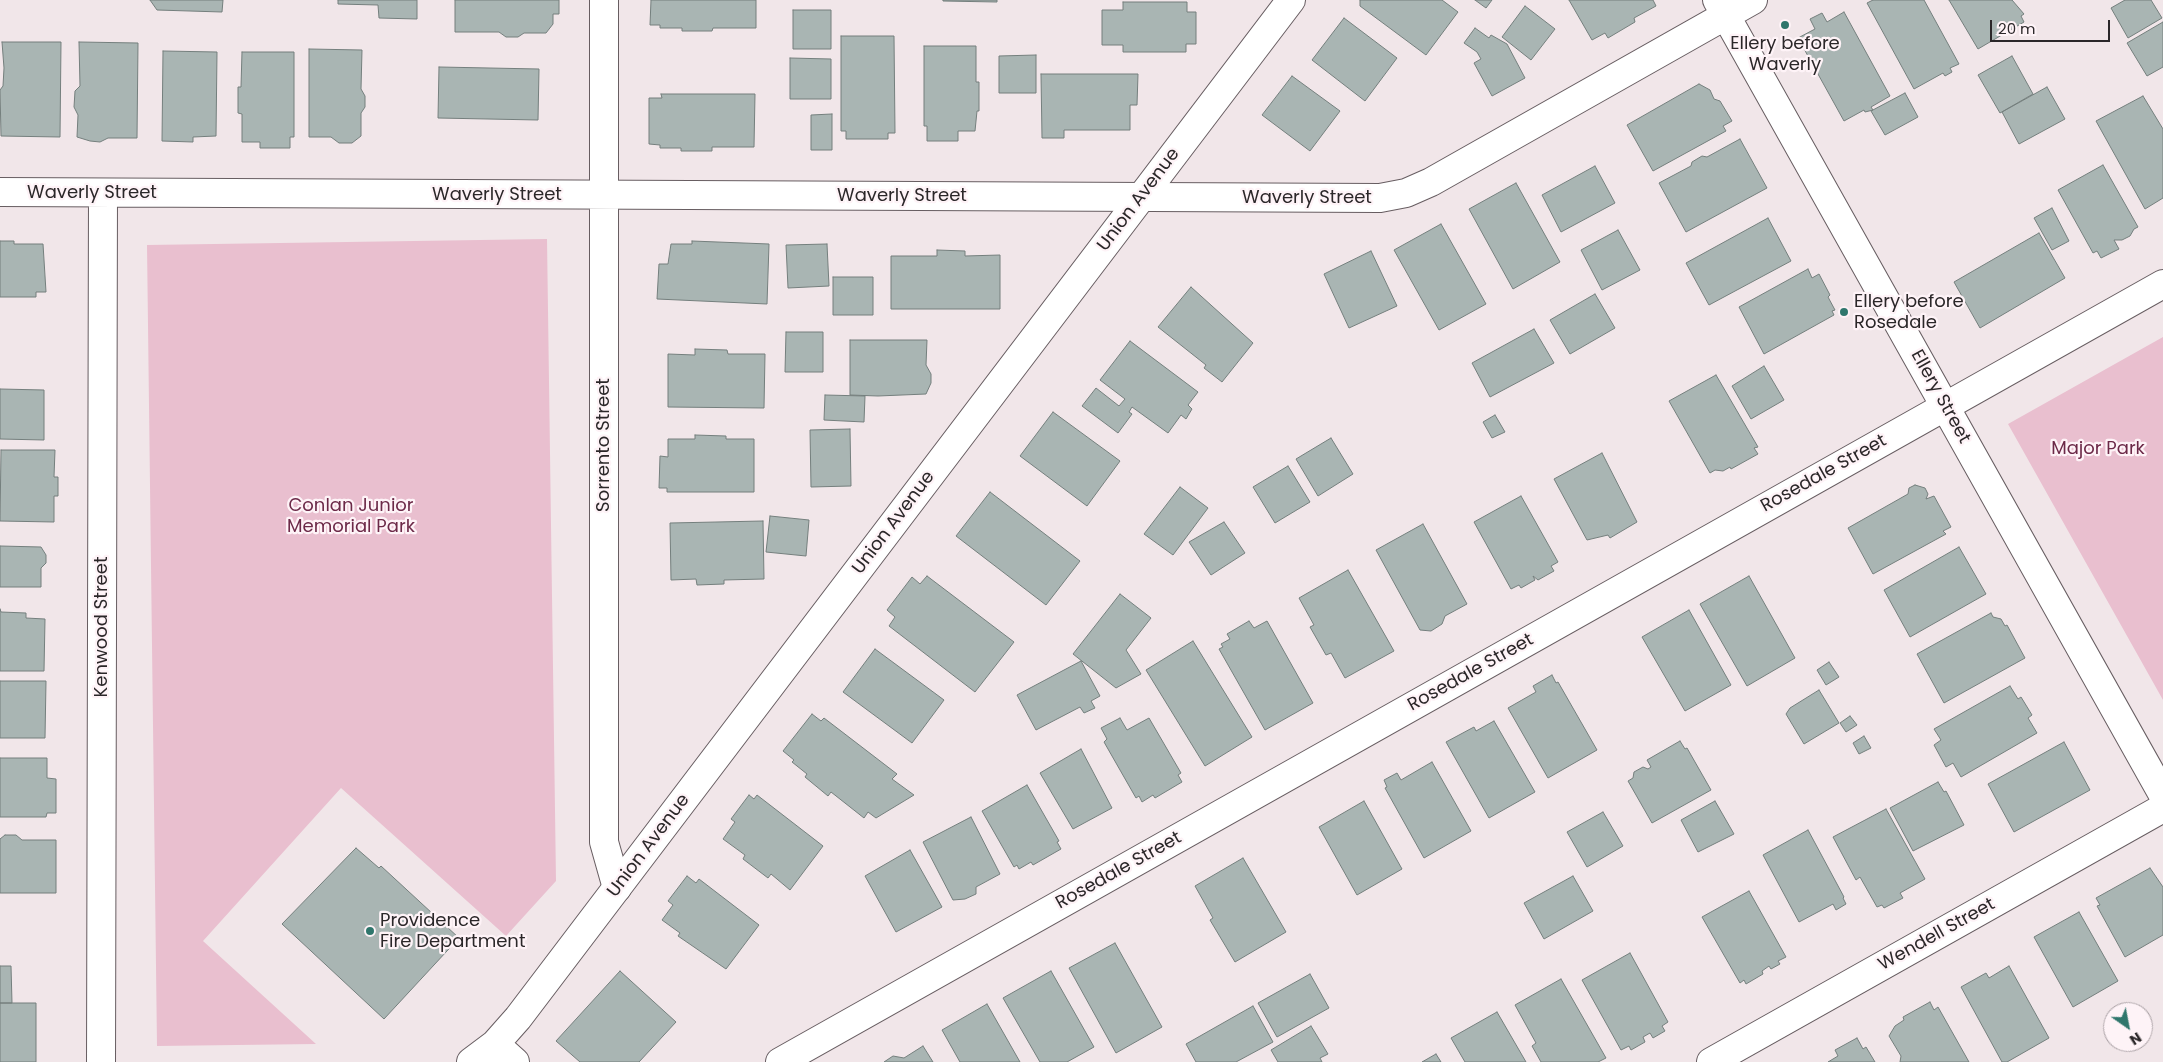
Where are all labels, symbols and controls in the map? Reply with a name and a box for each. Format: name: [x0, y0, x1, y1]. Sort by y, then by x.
scale bar: [1993, 10, 2113, 42]
text: 20 m: [1998, 18, 2036, 39]
marker: Ellery before Waverly: [1779, 19, 1791, 31]
place label: Ellery before Waverly: [1730, 33, 1840, 76]
street label: Union Avenue: [1093, 144, 1185, 256]
street label: Waverly Street: [27, 182, 157, 204]
street label: Waverly Street: [432, 184, 562, 206]
street label: Waverly Street: [837, 185, 967, 207]
street label: Waverly Street: [1242, 187, 1372, 209]
place label: Ellery before Rosedale: [1854, 291, 1964, 334]
marker: Ellery before Rosedale: [1838, 306, 1850, 318]
street label: Ellery Street: [1905, 346, 1975, 448]
street label: Sorrento Street: [593, 378, 615, 512]
street label: Rosedale Street: [1757, 431, 1891, 517]
park label: Major Park: [2051, 438, 2145, 460]
street label: Union Avenue: [848, 467, 940, 579]
park label: Conlan Junior Memorial Park: [287, 495, 415, 538]
street label: Kenwood Street: [91, 557, 113, 697]
street label: Rosedale Street: [1404, 630, 1538, 716]
street label: Union Avenue: [603, 790, 695, 902]
street label: Rosedale Street: [1052, 828, 1186, 914]
street label: Wendell Street: [1875, 894, 1999, 976]
place label: Providence Fire Department: [380, 910, 525, 952]
marker: Providence Fire Department: [364, 925, 376, 937]
north arrow: [2103, 1002, 2153, 1052]
text: N: [2126, 1027, 2145, 1050]

